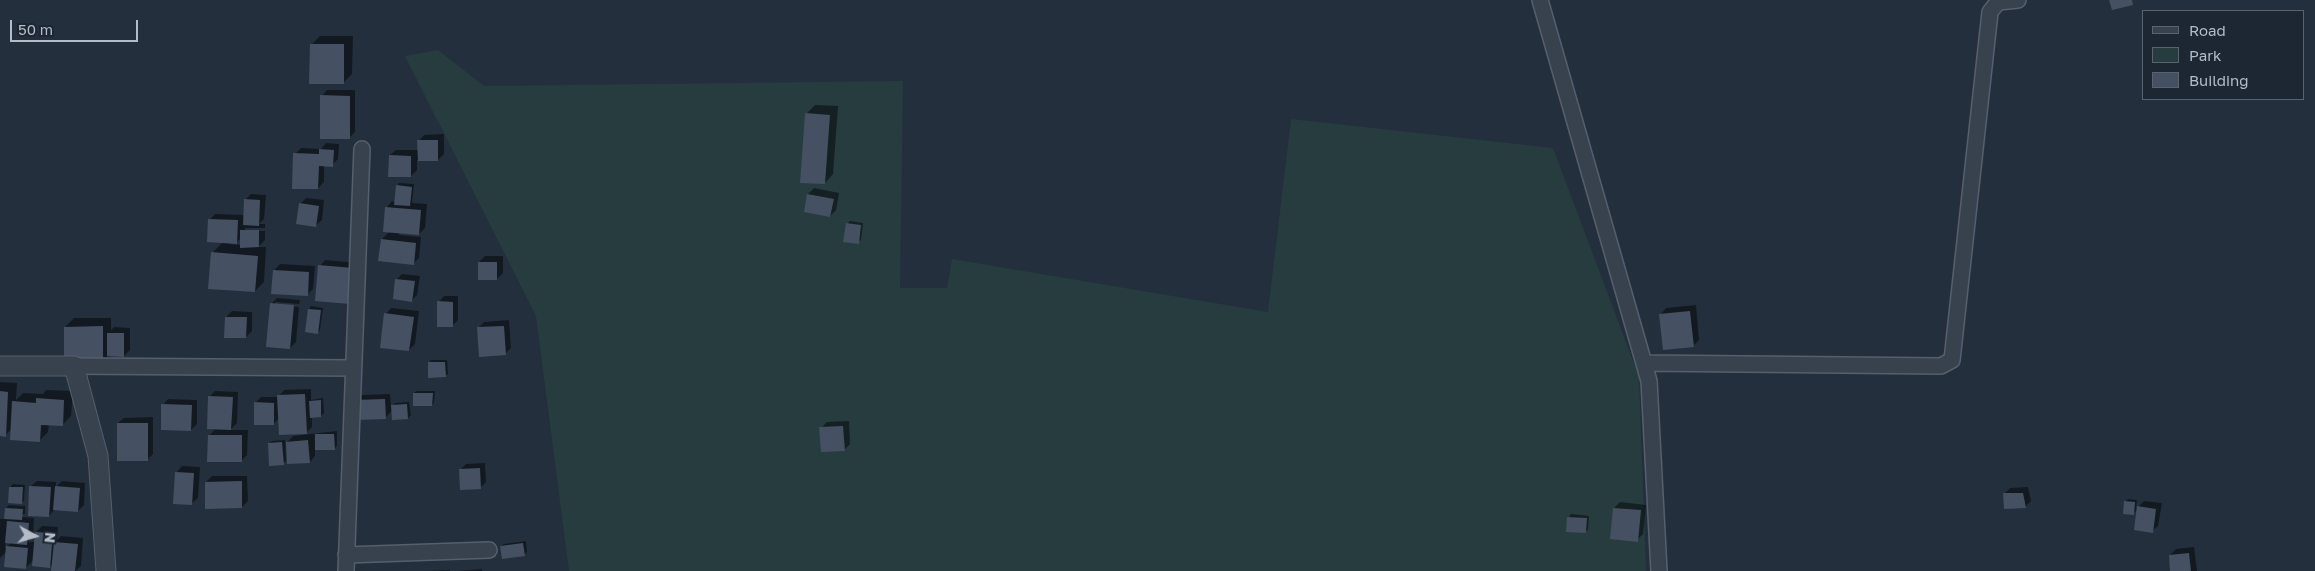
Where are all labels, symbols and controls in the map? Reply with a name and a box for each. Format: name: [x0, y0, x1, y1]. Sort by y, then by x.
scale bar: [12, 10, 140, 42]
legend: [2142, 10, 2305, 100]
text: 50 m: [18, 20, 53, 38]
text: Road: [2189, 21, 2226, 39]
text: Park: [2189, 46, 2221, 64]
text: Building: [2189, 71, 2249, 89]
north arrow: [10, 511, 60, 561]
text: N: [41, 531, 59, 544]

